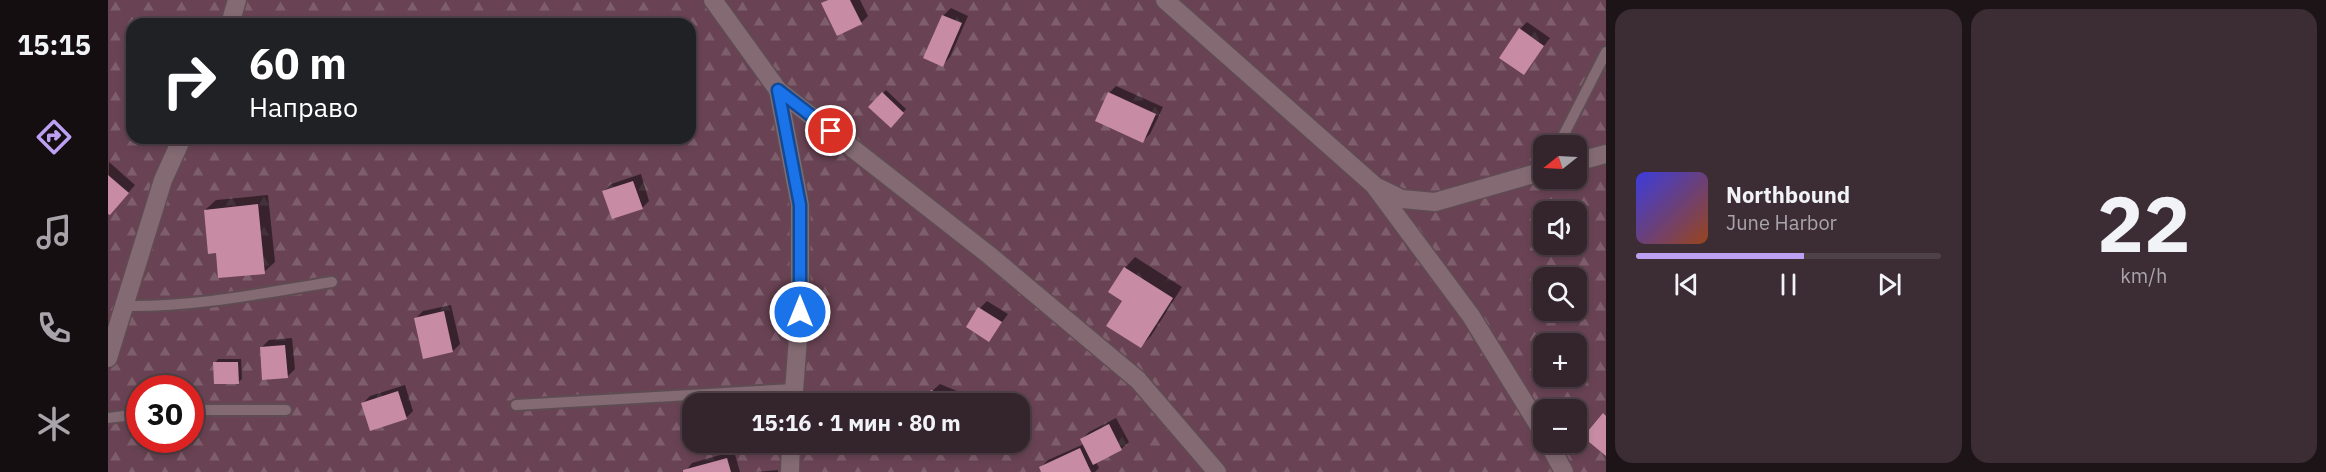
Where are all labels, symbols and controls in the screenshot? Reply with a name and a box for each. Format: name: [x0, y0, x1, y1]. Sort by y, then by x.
text: 15:15: [17, 27, 91, 62]
text: 60 m: [249, 36, 347, 91]
icon: right: [150, 42, 228, 120]
text: Направо: [249, 89, 358, 124]
pin: [805, 105, 856, 156]
icon: arrive: [814, 114, 847, 147]
icon: directions: [33, 116, 75, 158]
north arrow: [1533, 135, 1587, 189]
map controls: [1533, 135, 1587, 453]
text: 22: [2097, 172, 2191, 273]
text: Northbound: [1726, 180, 1850, 209]
button: sound: [1533, 201, 1587, 255]
text: June Harbor: [1726, 209, 1837, 236]
icon: music: [33, 211, 75, 253]
text: km/h: [2120, 262, 2167, 289]
button: search: [1533, 267, 1587, 321]
icon: previous: [1670, 268, 1703, 301]
icon: pause: [1772, 268, 1805, 301]
icon: next: [1873, 268, 1906, 301]
position arrow: [768, 280, 832, 344]
icon: phone: [33, 307, 75, 349]
button: +: [1533, 333, 1587, 387]
speed limit sign: 30: [126, 375, 204, 453]
button: −: [1533, 399, 1587, 453]
icon: climate: [33, 403, 75, 445]
text: 15:16 · 1 мин · 80 m: [751, 408, 961, 437]

